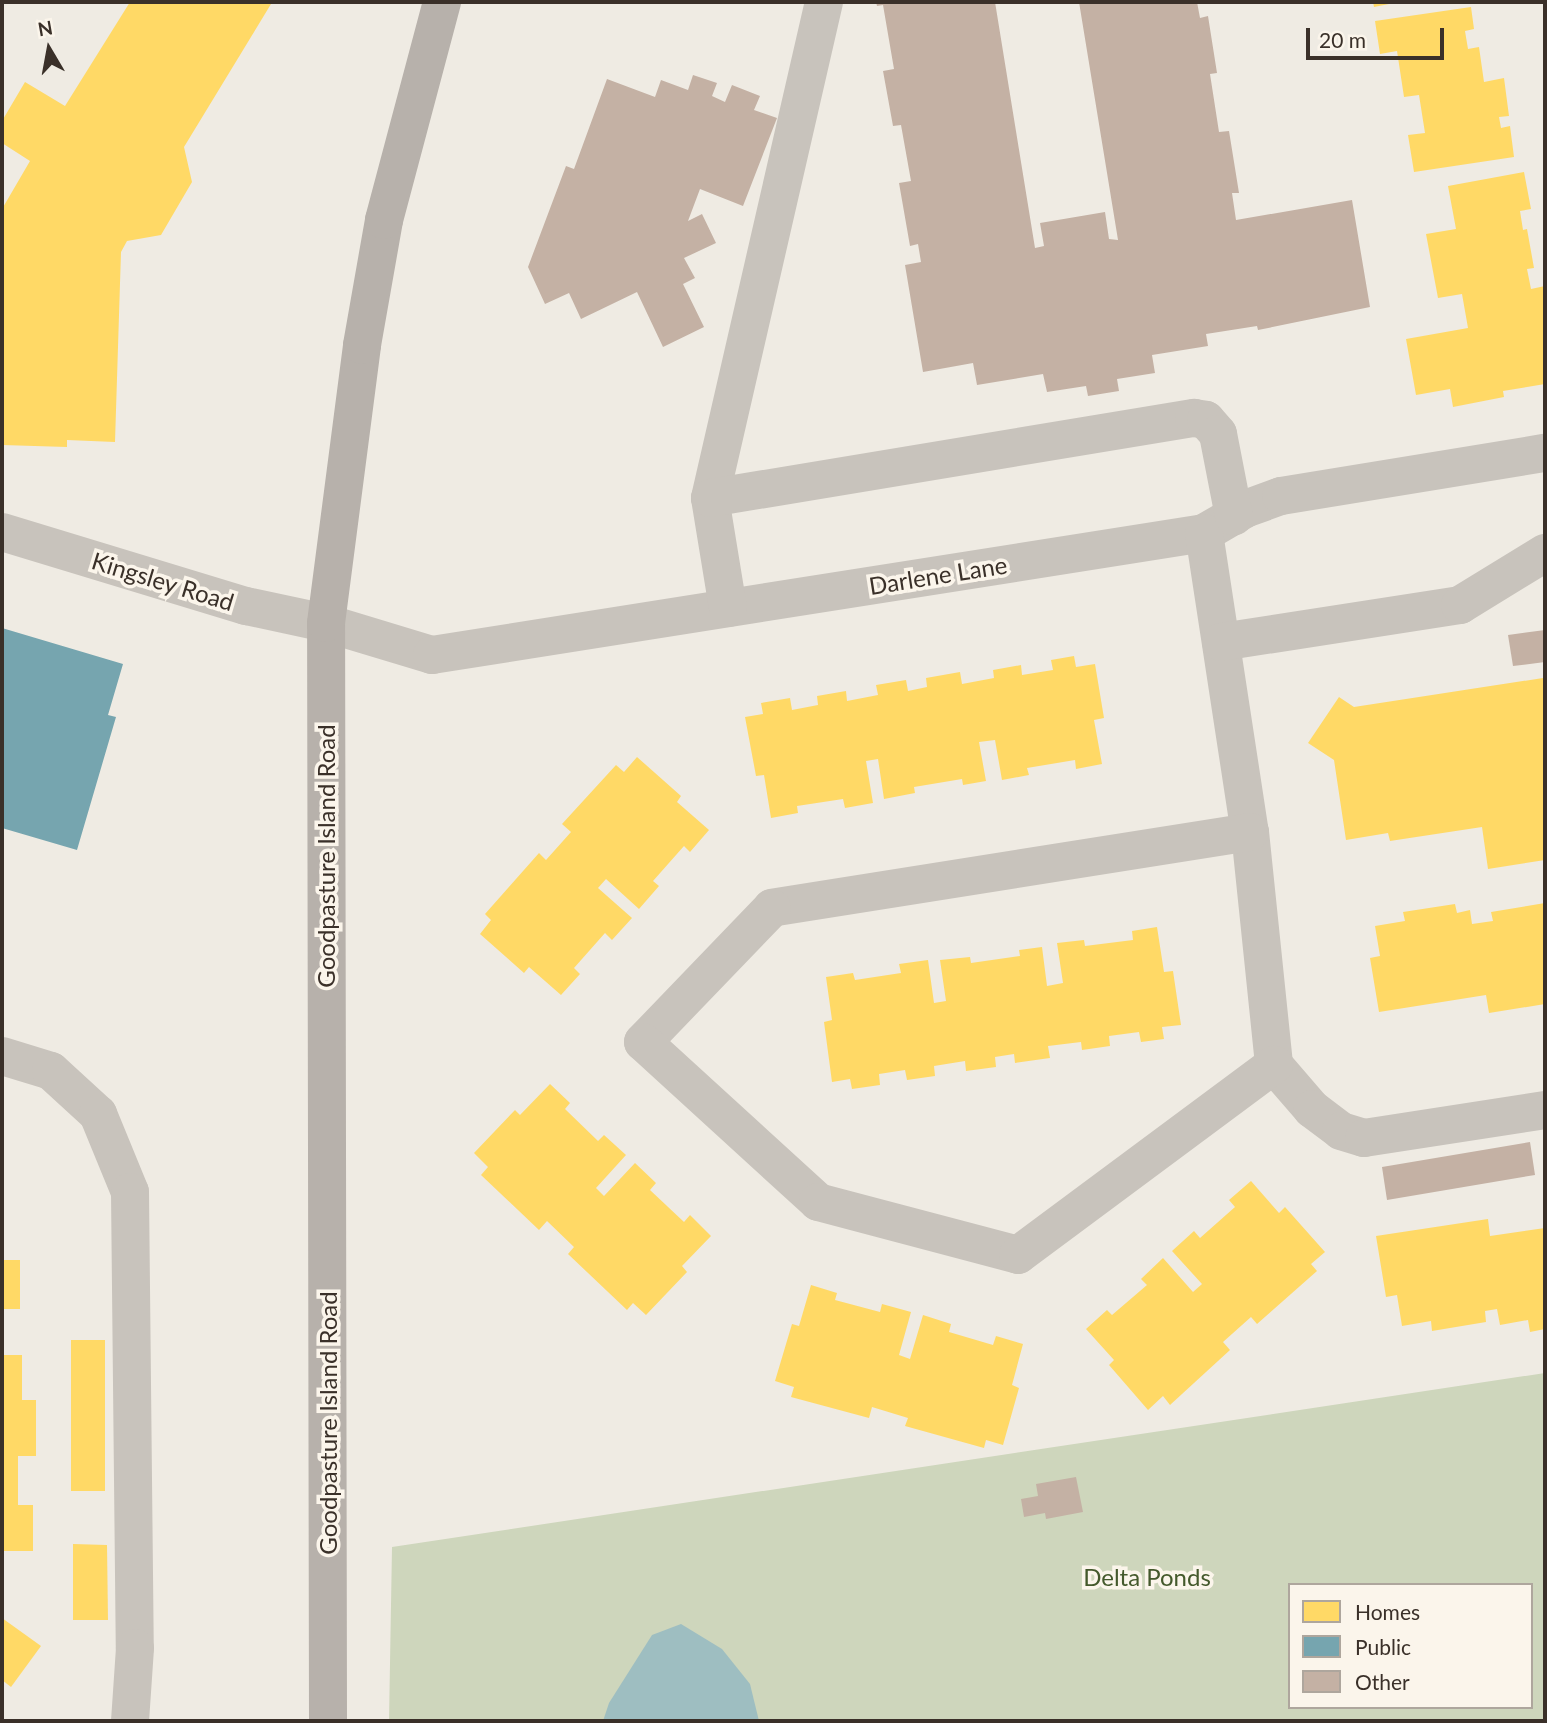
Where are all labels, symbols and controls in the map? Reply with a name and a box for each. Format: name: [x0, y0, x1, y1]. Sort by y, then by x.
north arrow: [14, 14, 84, 84]
scale bar: [1309, 14, 1447, 58]
text: N: [36, 15, 54, 40]
text: 20 m: [1319, 27, 1366, 52]
street label: Kingsley Road: [88, 546, 238, 616]
street label: Darlene Lane: [867, 550, 1009, 600]
street label: Goodpasture Island Road: [312, 724, 340, 988]
street label: Goodpasture Island Road: [314, 1291, 342, 1555]
park label: Delta Ponds: [1083, 1563, 1211, 1591]
legend: [1288, 1583, 1533, 1709]
text: Homes: [1355, 1599, 1420, 1624]
text: Public: [1355, 1634, 1411, 1659]
text: Other: [1355, 1669, 1410, 1694]

